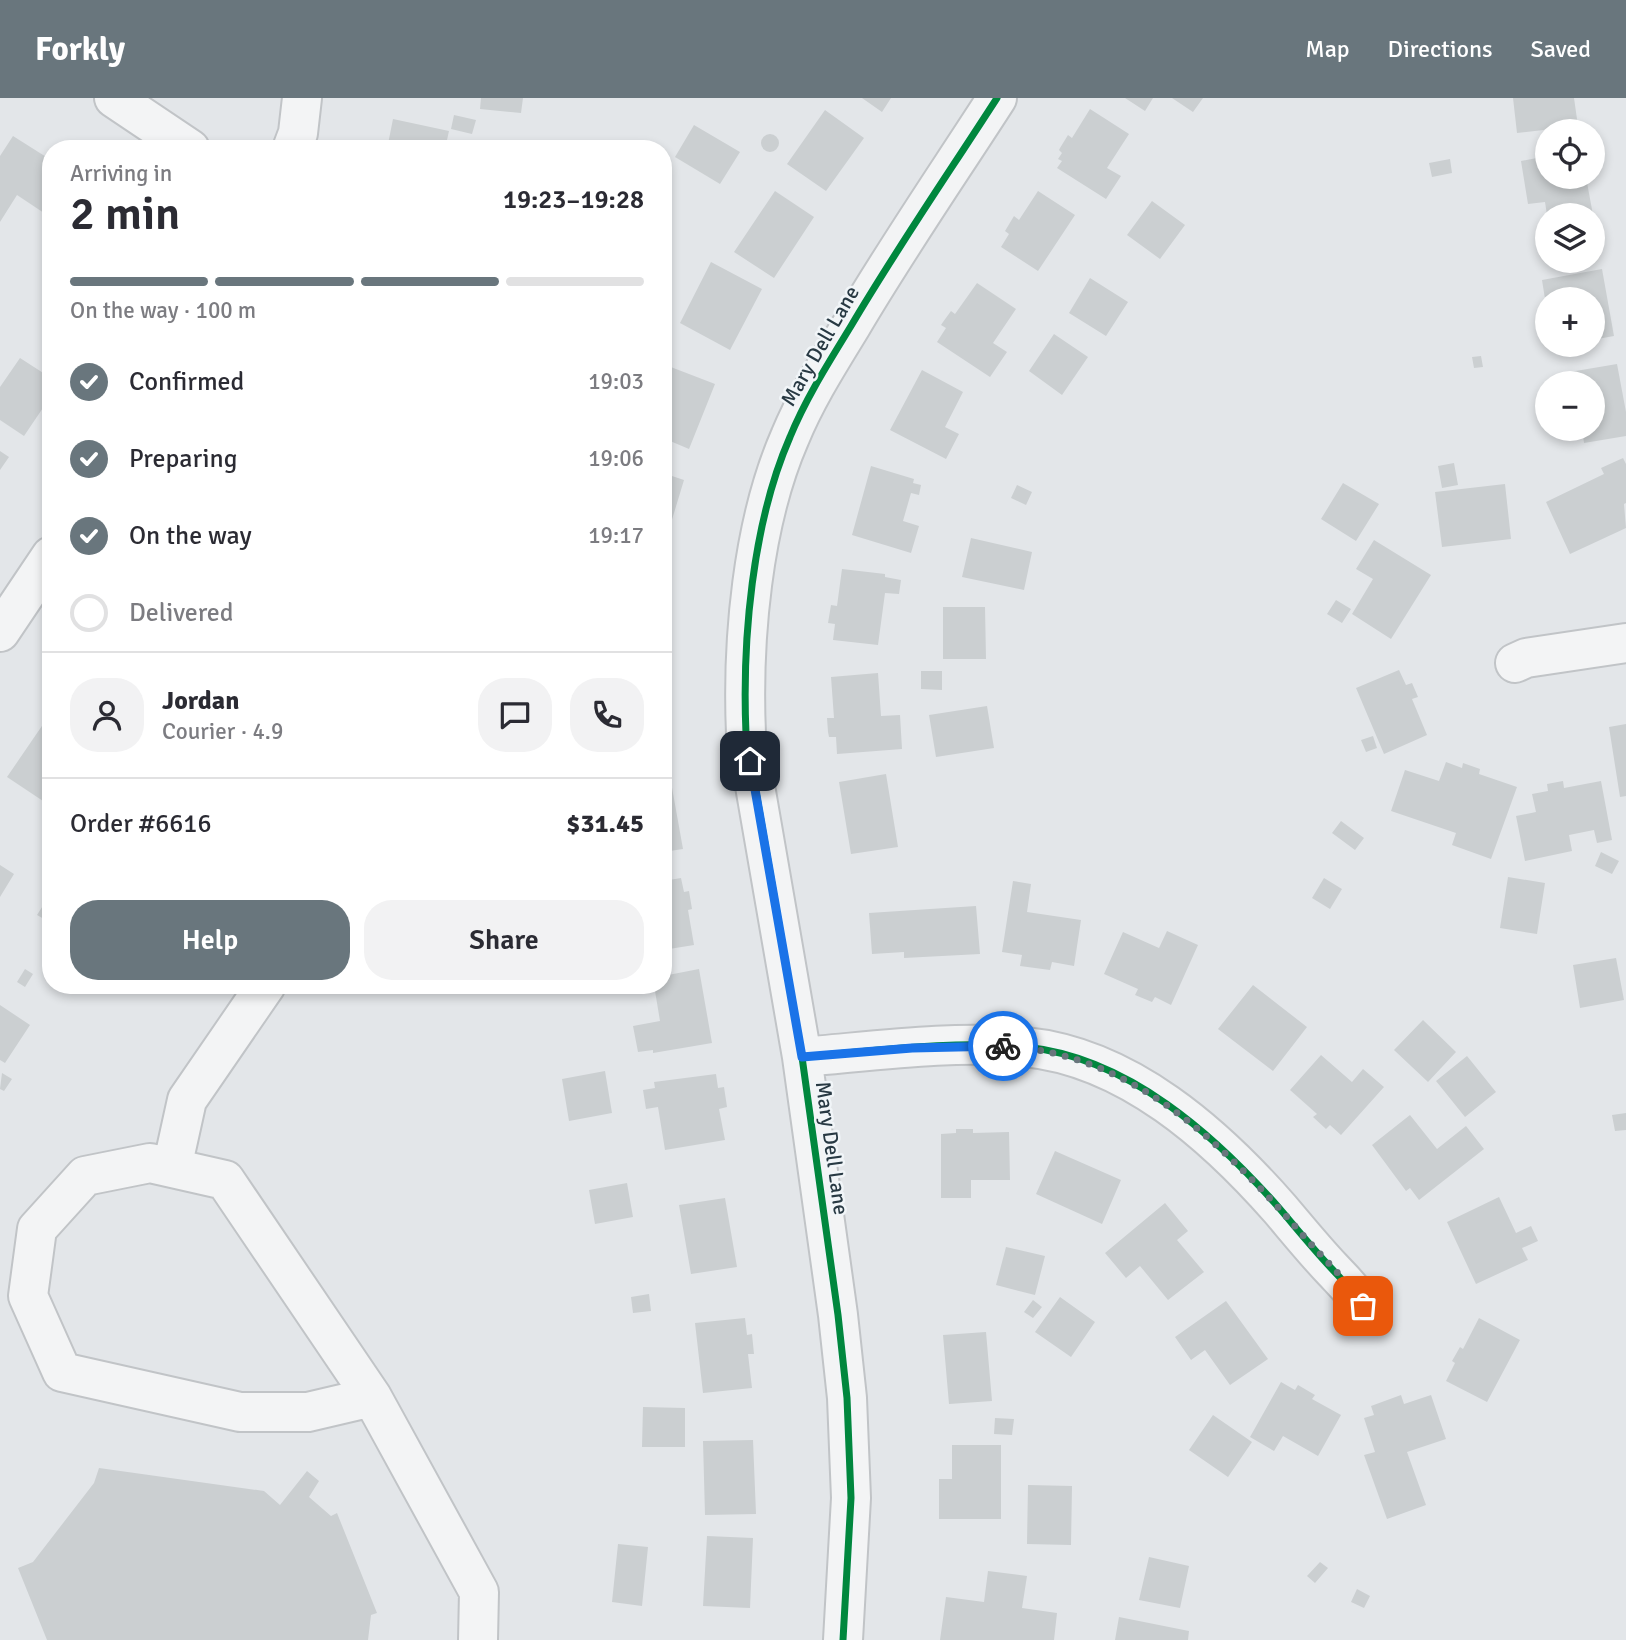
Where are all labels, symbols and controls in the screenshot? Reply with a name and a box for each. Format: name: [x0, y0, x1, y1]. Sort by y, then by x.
text: Forkly: [35, 29, 125, 70]
text: Map: [1305, 34, 1350, 64]
text: Directions: [1388, 34, 1493, 64]
text: Saved: [1531, 34, 1591, 64]
map controls: [1535, 119, 1605, 441]
button: locate: [1535, 119, 1605, 189]
text: Arriving in: [70, 159, 172, 188]
text: 19:23–19:28: [503, 184, 644, 216]
text: 2 min: [70, 186, 180, 242]
button: layers: [1535, 203, 1605, 273]
street label: Mary Dell Lane: [775, 281, 865, 411]
button: +: [1535, 287, 1605, 357]
text: On the way · 100 m: [70, 296, 256, 325]
icon: check: [70, 363, 108, 401]
text: Confirmed: [129, 366, 244, 398]
text: 19:03: [588, 367, 644, 396]
button: −: [1535, 371, 1605, 441]
icon: check: [70, 440, 108, 478]
text: Preparing: [129, 443, 237, 475]
text: 19:06: [588, 444, 644, 473]
icon: check: [70, 517, 108, 555]
text: On the way: [129, 520, 252, 552]
text: 19:17: [588, 521, 644, 550]
text: Delivered: [129, 597, 234, 629]
button: person: [70, 678, 144, 752]
button: chat: [478, 678, 552, 752]
button: phone: [570, 678, 644, 752]
text: Jordan: [162, 685, 239, 717]
text: Courier · 4.9: [162, 717, 283, 746]
pin: [720, 731, 780, 791]
icon: home: [731, 742, 769, 780]
text: Order #6616: [70, 808, 211, 840]
text: $31.45: [566, 808, 644, 840]
button: Help: [70, 900, 350, 980]
button: Share: [364, 900, 644, 980]
courier: [968, 1011, 1038, 1081]
icon: bike: [984, 1027, 1022, 1065]
street label: Mary Dell Lane: [810, 1080, 854, 1216]
pin: [1333, 1276, 1393, 1336]
icon: bag: [1344, 1287, 1382, 1325]

